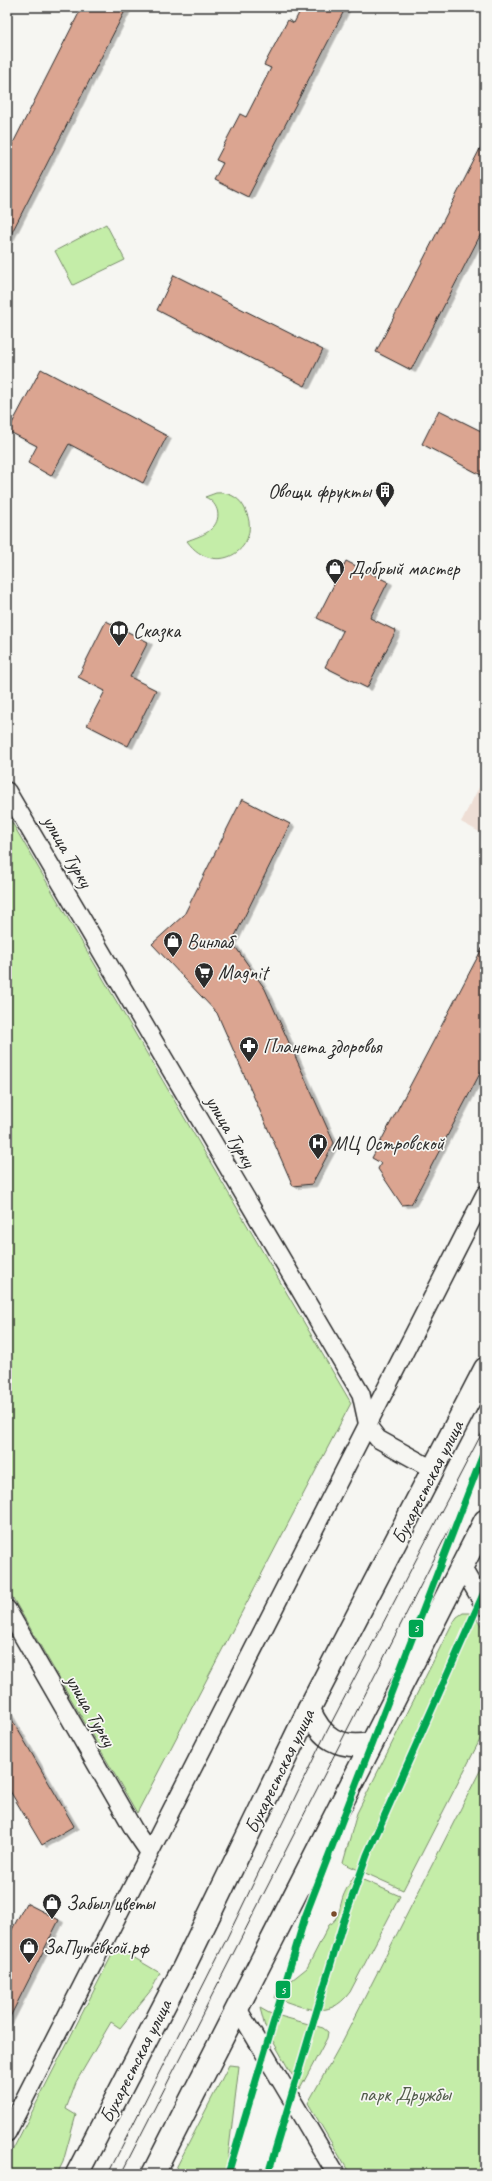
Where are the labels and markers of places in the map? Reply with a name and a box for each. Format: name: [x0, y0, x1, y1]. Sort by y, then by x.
place label: Овощи фрукты: [268, 479, 372, 504]
building icon: Овощи фрукты: [374, 480, 396, 508]
place label: Добрый мастер: [349, 556, 461, 581]
shop icon: Добрый мастер: [324, 557, 346, 585]
place label: Сказка: [133, 618, 182, 643]
library icon: Сказка: [108, 619, 130, 647]
place label: Винлаб: [187, 929, 237, 954]
shop icon: Винлаб: [162, 930, 184, 958]
place label: Magnit: [218, 960, 271, 985]
supermarket icon: Magnit: [193, 961, 215, 989]
place label: Планета здоровья: [263, 1034, 384, 1060]
pharmacy icon: Планета здоровья: [238, 1035, 260, 1063]
place label: МЦ Островской: [332, 1131, 446, 1156]
hospital icon: МЦ Островской: [307, 1132, 329, 1160]
place label: Забыл цветы: [66, 1891, 156, 1916]
shop icon: Забыл цветы: [41, 1892, 63, 1920]
unlabelled marker: [329, 1909, 339, 1919]
place label: ЗаПутёвкой.рф: [43, 1935, 150, 1960]
shop icon: ЗаПутёвкой.рф: [18, 1936, 40, 1964]

